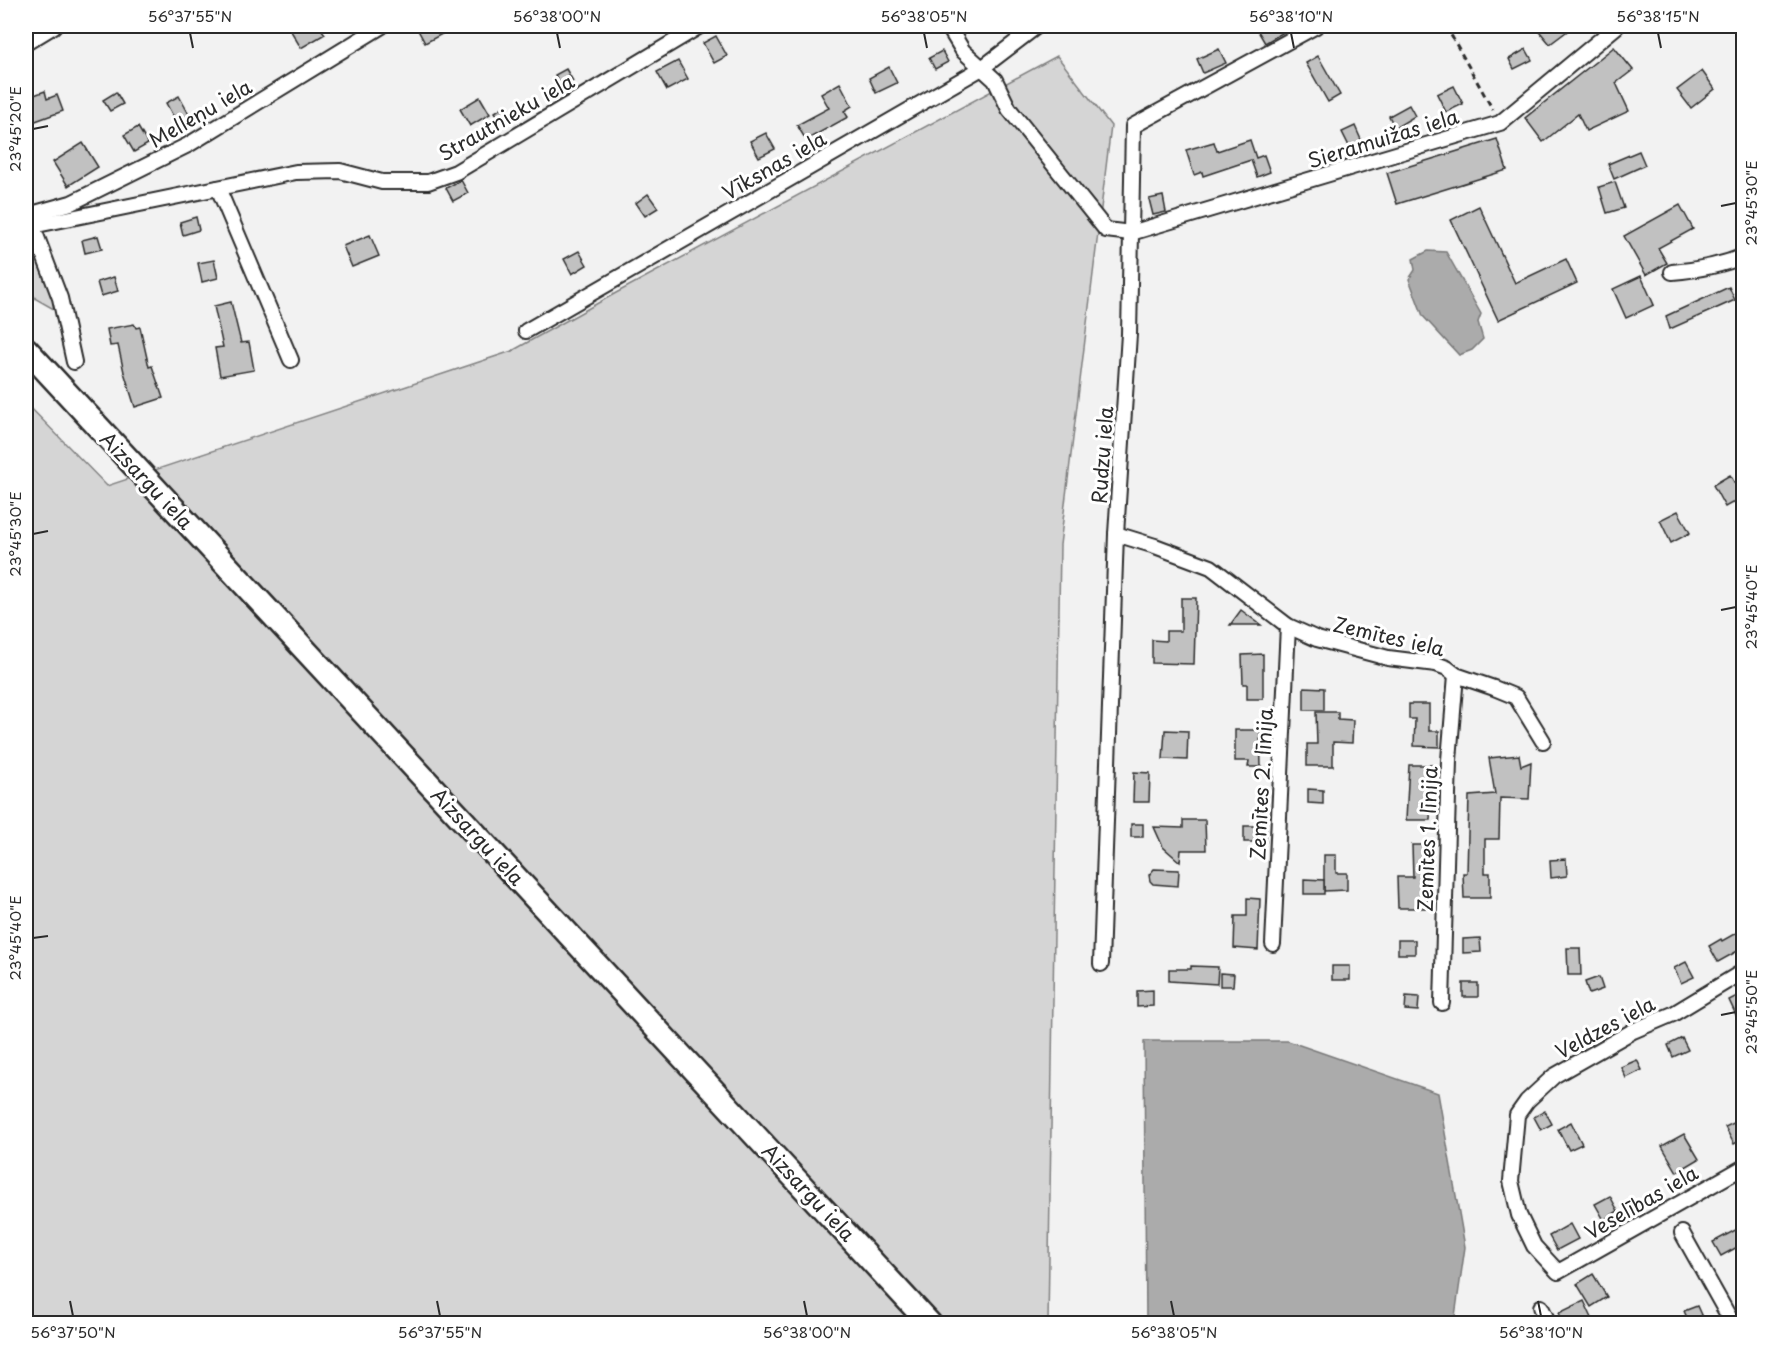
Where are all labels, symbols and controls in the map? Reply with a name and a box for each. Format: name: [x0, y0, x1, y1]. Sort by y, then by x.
text: 56°37'55"N: [148, 4, 232, 27]
text: 56°38'00"N: [513, 4, 601, 27]
text: 56°38'05"N: [880, 4, 968, 27]
text: 56°38'10"N: [1249, 4, 1333, 27]
text: 56°38'15"N: [1616, 4, 1700, 27]
street label: Strautnieku iela: [433, 66, 580, 168]
street label: Melleņu iela: [143, 71, 257, 155]
text: 23°45'20"E: [3, 86, 26, 172]
street label: Sieramuižas iela: [1304, 101, 1462, 175]
street label: Vīksnas iela: [717, 123, 832, 207]
text: 23°45'30"E: [1739, 160, 1762, 246]
street label: Rudzu iela: [1084, 405, 1120, 505]
street label: Aizsargu iela: [94, 424, 201, 536]
text: 23°45'30"E: [3, 491, 26, 577]
text: 23°45'40"E: [1739, 564, 1762, 650]
street label: Zemītes iela: [1330, 609, 1448, 663]
street label: Zemītes 2. līnija: [1242, 707, 1280, 861]
street label: Zemītes 1. līnija: [1409, 765, 1445, 912]
street label: Aizsargu iela: [425, 780, 532, 892]
text: 23°45'40"E: [3, 895, 26, 981]
text: 23°45'50"E: [1739, 970, 1762, 1054]
street label: Veldzes iela: [1550, 988, 1660, 1066]
street label: Aizsargu iela: [756, 1136, 863, 1248]
street label: Veselības iela: [1579, 1157, 1704, 1247]
text: 56°37'50"N: [30, 1320, 116, 1343]
text: 56°37'55"N: [398, 1320, 482, 1343]
text: 56°38'00"N: [763, 1320, 851, 1343]
text: 56°38'05"N: [1130, 1320, 1218, 1343]
text: 56°38'10"N: [1499, 1320, 1583, 1343]

